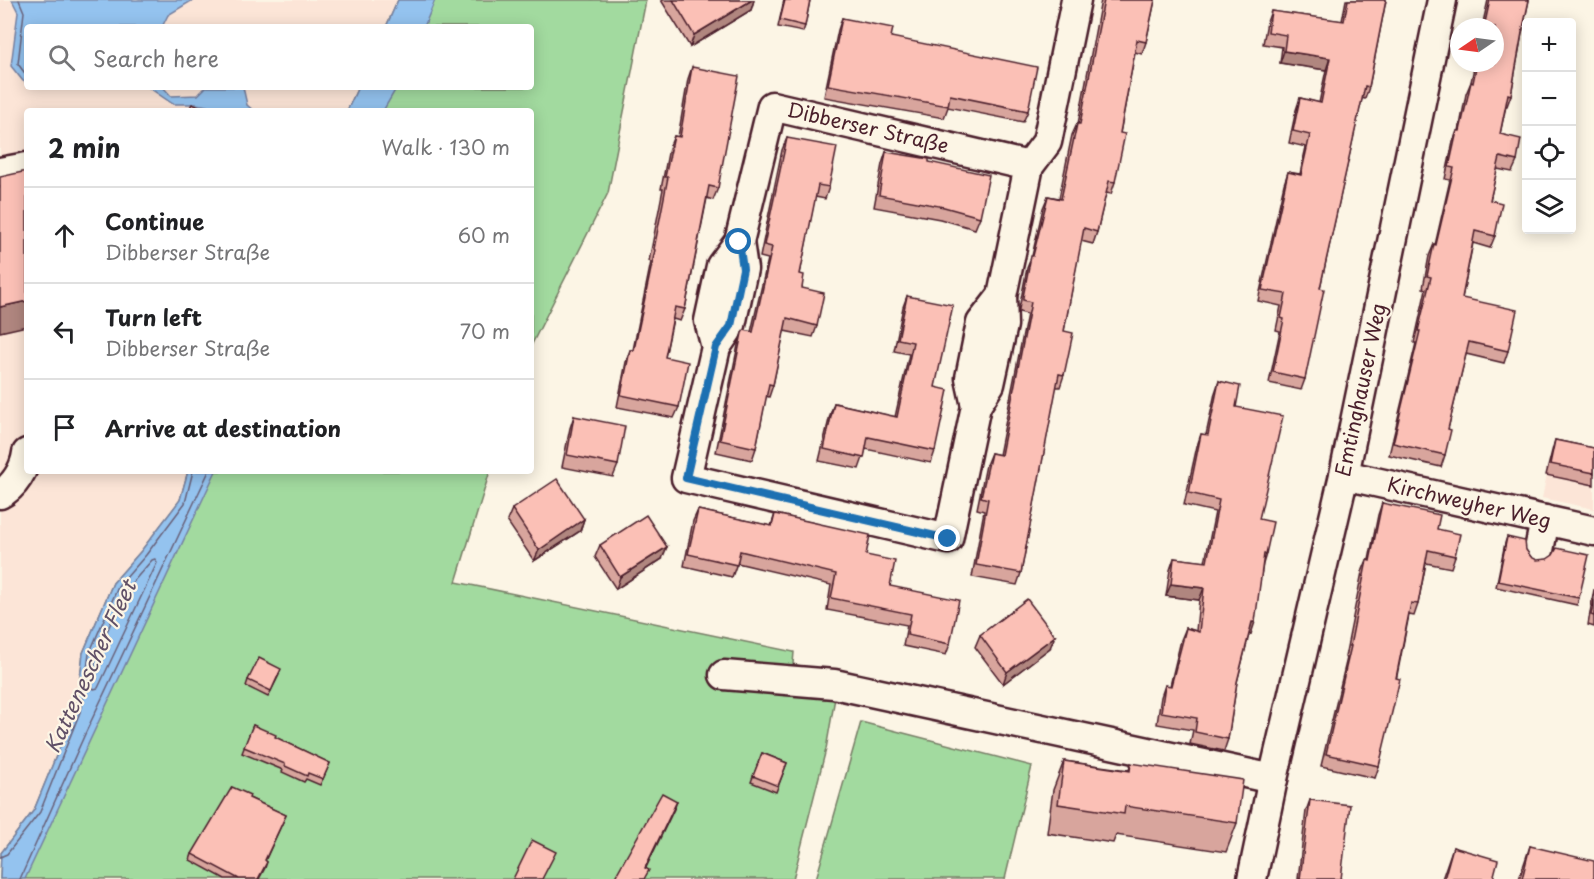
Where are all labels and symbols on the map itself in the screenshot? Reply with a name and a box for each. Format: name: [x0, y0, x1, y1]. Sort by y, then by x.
north arrow: [1450, 18, 1504, 72]
street label: Dibberser Straße: [784, 94, 952, 160]
route start: [725, 228, 751, 254]
street label: Emtinghauser Weg: [1327, 300, 1393, 479]
street label: Kirchweyher Weg: [1384, 469, 1554, 535]
route end: [934, 525, 960, 551]
water label: Kattenescher Fleet: [35, 572, 144, 758]

